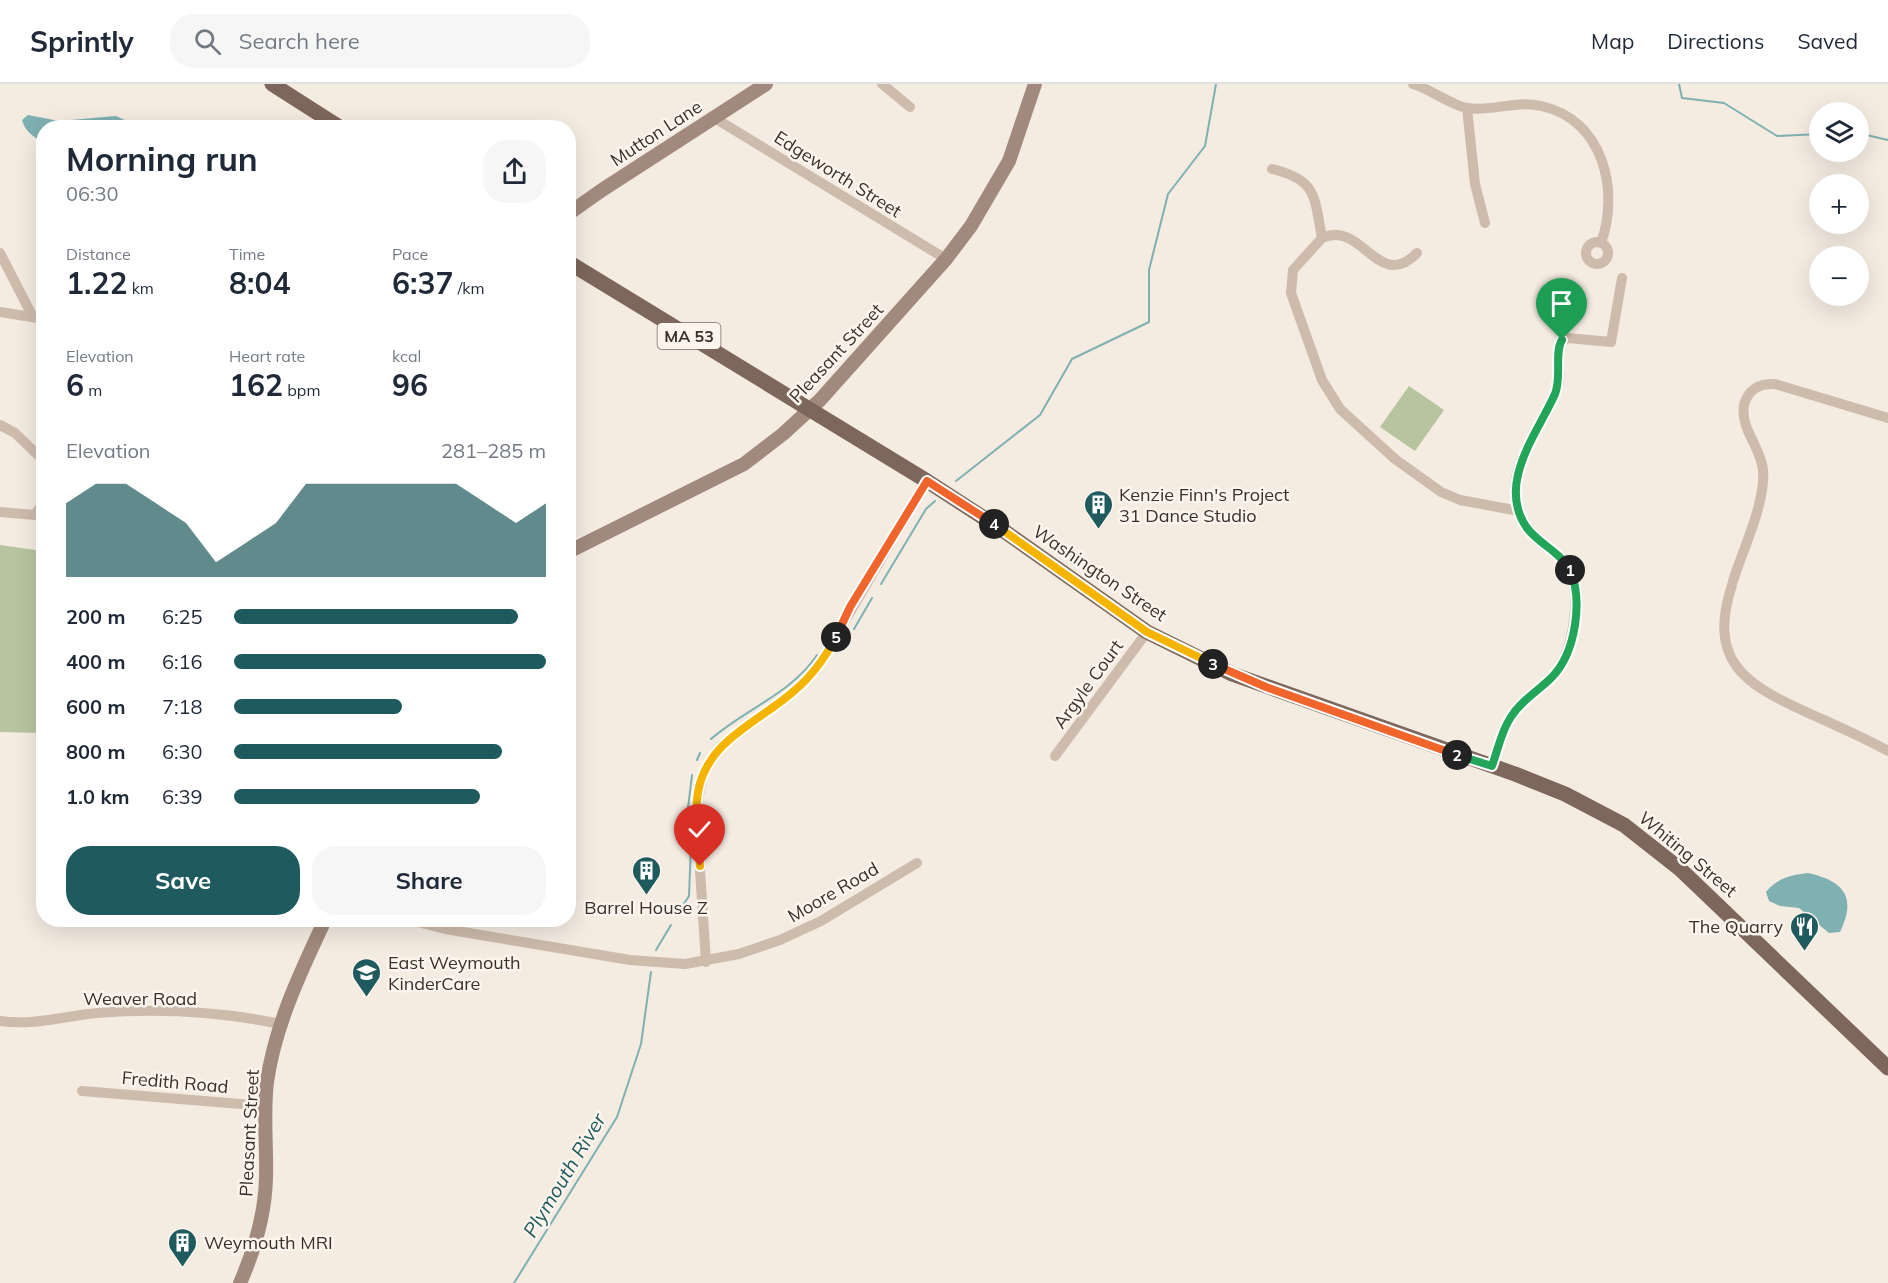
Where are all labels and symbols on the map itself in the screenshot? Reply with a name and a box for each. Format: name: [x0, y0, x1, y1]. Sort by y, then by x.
street label: Mutton Lane: [606, 95, 706, 171]
street label: Edgeworth Street: [770, 126, 906, 222]
pin: [1536, 278, 1587, 340]
street label: Pleasant Street: [784, 298, 888, 408]
road number: MA 53: [658, 323, 720, 349]
place label: Kenzie Finn's Project 31 Dance Studio: [1119, 483, 1289, 527]
building icon: Kenzie Finn's Project 31 Dance Studio: [1082, 488, 1114, 530]
pin: 4: [979, 509, 1009, 539]
street label: Washington Street: [1029, 520, 1171, 626]
pin: 1: [1555, 555, 1585, 585]
pin: 5: [821, 622, 851, 652]
street label: Argyle Court: [1048, 635, 1128, 733]
pin: 3: [1198, 649, 1228, 679]
pin: 2: [1442, 740, 1472, 770]
pin: [674, 804, 725, 866]
street label: Whiting Street: [1634, 806, 1742, 902]
building icon: Barrel House Z: [630, 854, 662, 896]
street label: Moore Road: [783, 857, 883, 927]
place label: Barrel House Z: [584, 896, 708, 919]
restaurant icon: The Quarry: [1788, 910, 1820, 952]
place label: The Quarry: [1689, 915, 1783, 938]
place label: East Weymouth KinderCare: [388, 951, 521, 995]
school or university icon: East Weymouth KinderCare: [351, 956, 383, 998]
street label: Weaver Road: [83, 987, 197, 1010]
street label: Fredith Road: [121, 1066, 229, 1098]
street label: Pleasant Street: [234, 1069, 264, 1197]
water label: Plymouth River: [517, 1108, 611, 1241]
building icon: Weymouth MRI: [167, 1226, 199, 1268]
place label: Weymouth MRI: [204, 1231, 333, 1254]

